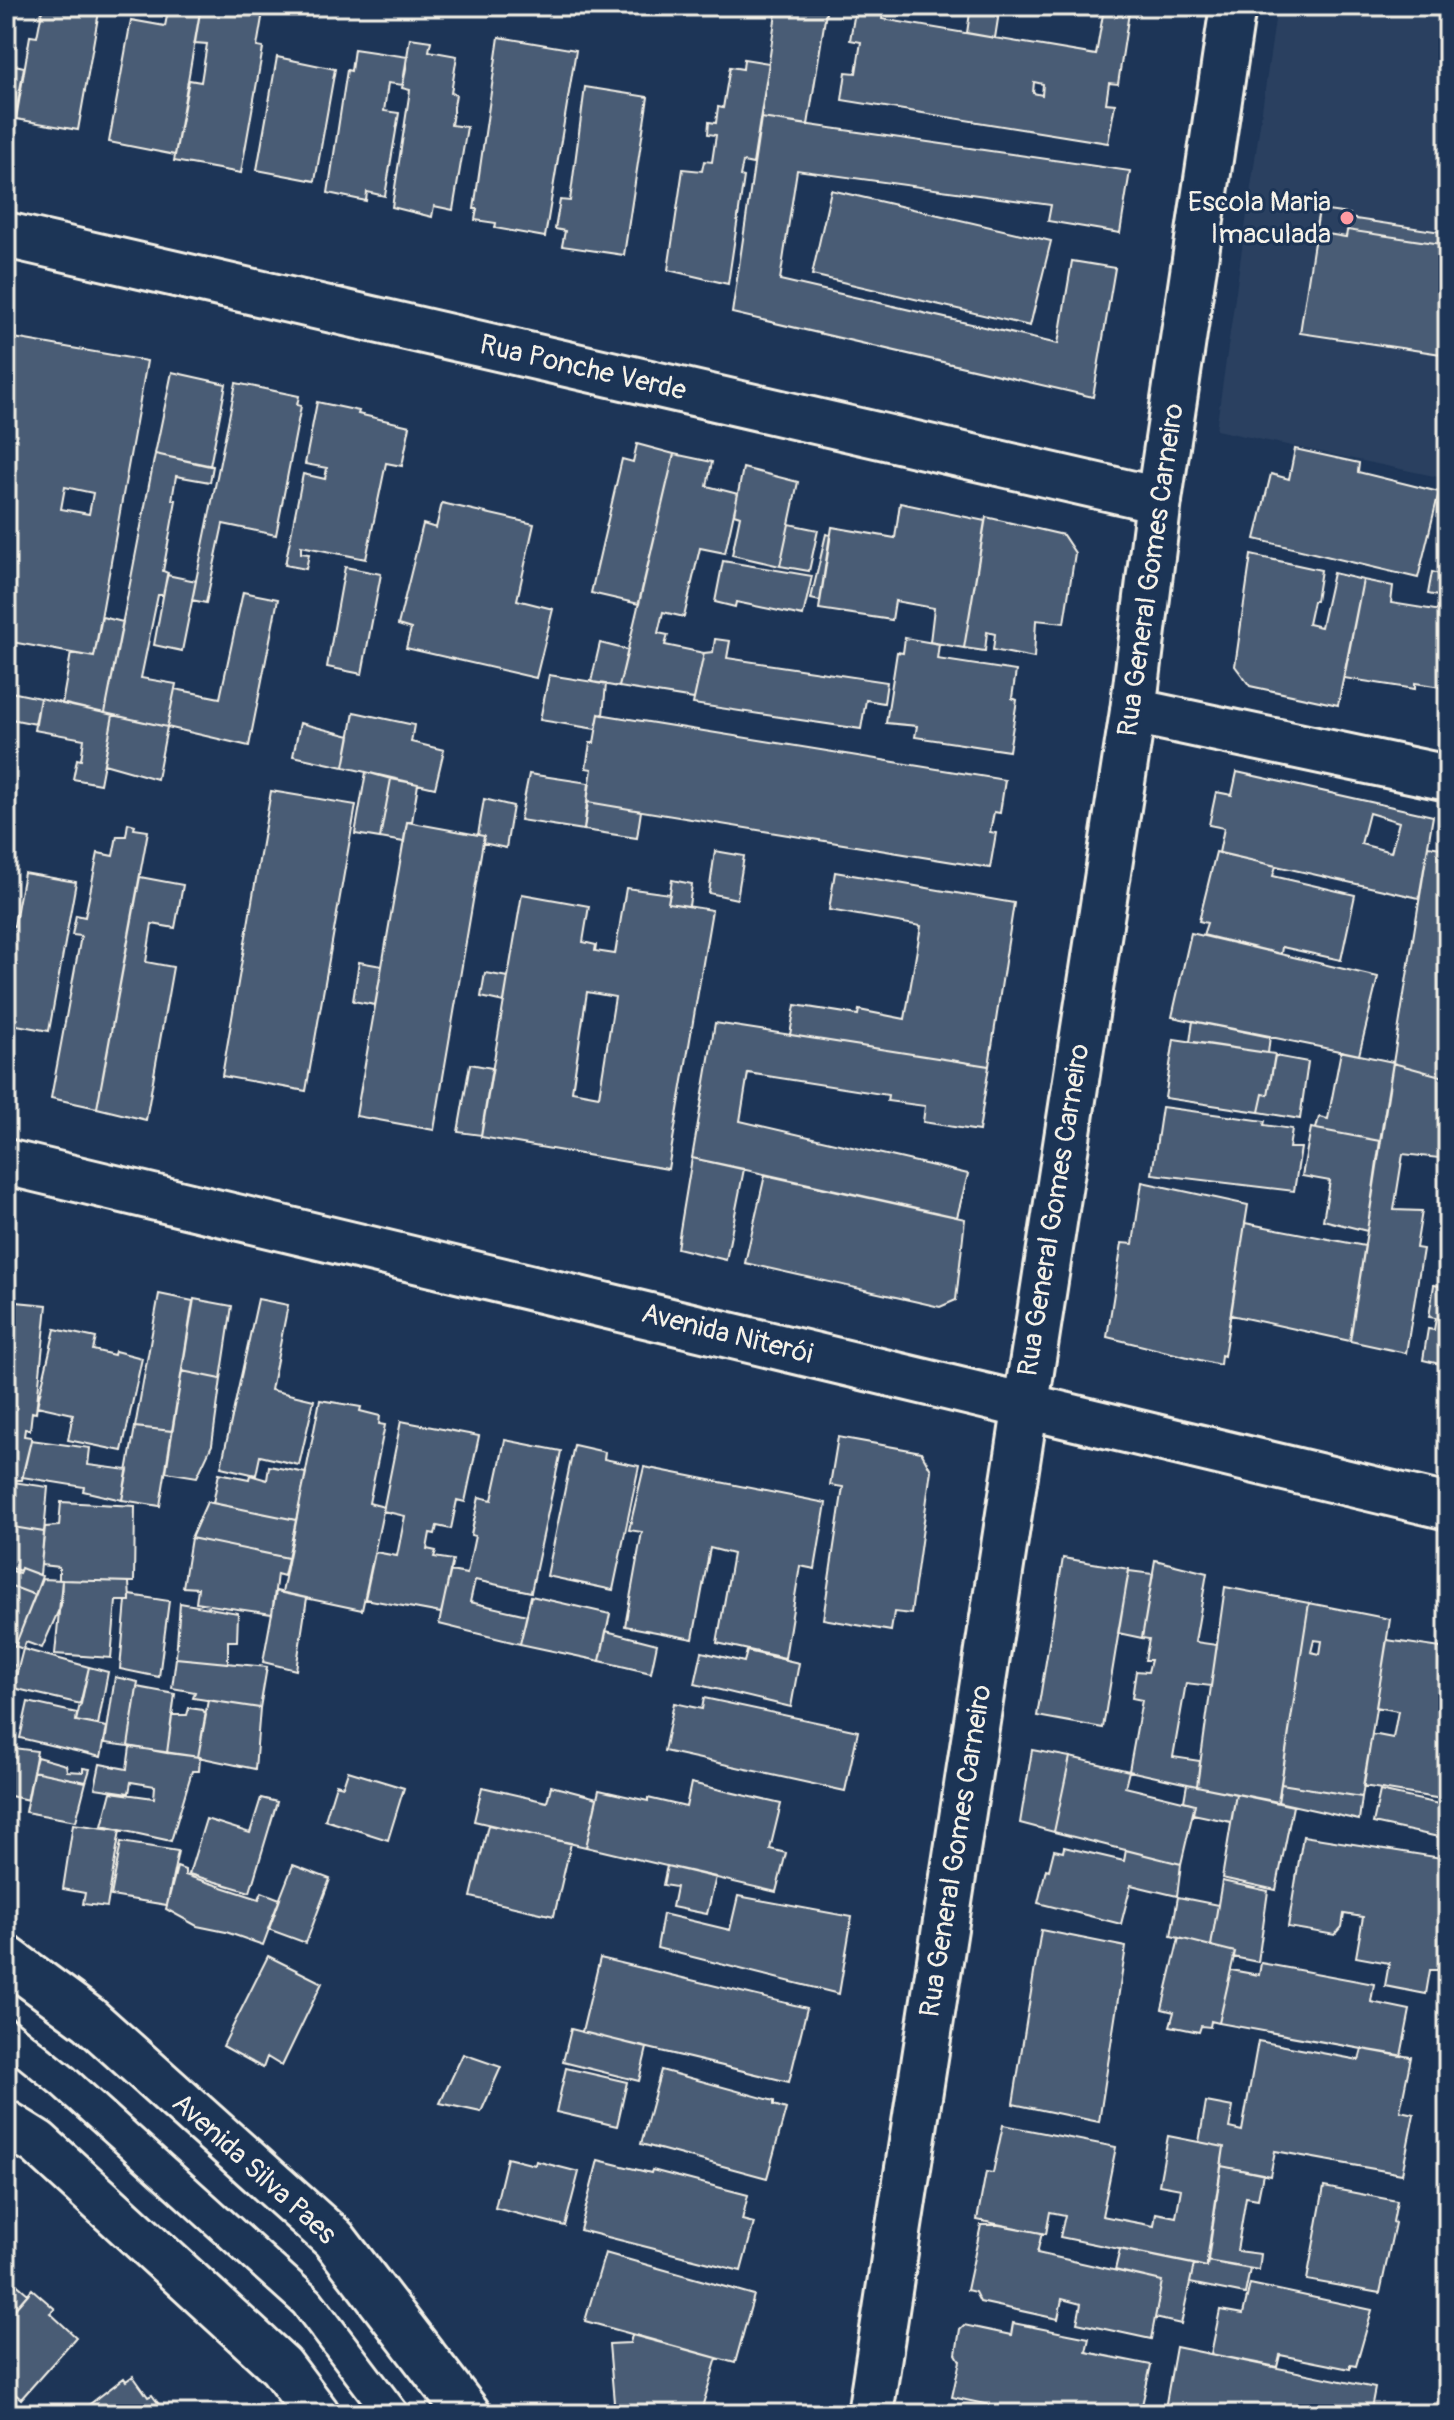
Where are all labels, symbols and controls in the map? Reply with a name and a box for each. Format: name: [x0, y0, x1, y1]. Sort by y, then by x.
place label: Escola Maria Imaculada: [1188, 185, 1331, 252]
marker: Escola Maria Imaculada: [1338, 209, 1356, 227]
street label: Rua Ponche Verde: [477, 327, 690, 409]
street label: Rua General Gomes Carneiro: [1110, 401, 1192, 739]
street label: Rua General Gomes Carneiro: [1010, 1041, 1098, 1379]
street label: Avenida Niterói: [638, 1296, 816, 1372]
street label: Rua General Gomes Carneiro: [912, 1682, 1000, 2020]
street label: Avenida Silva Paes: [165, 2086, 344, 2252]

